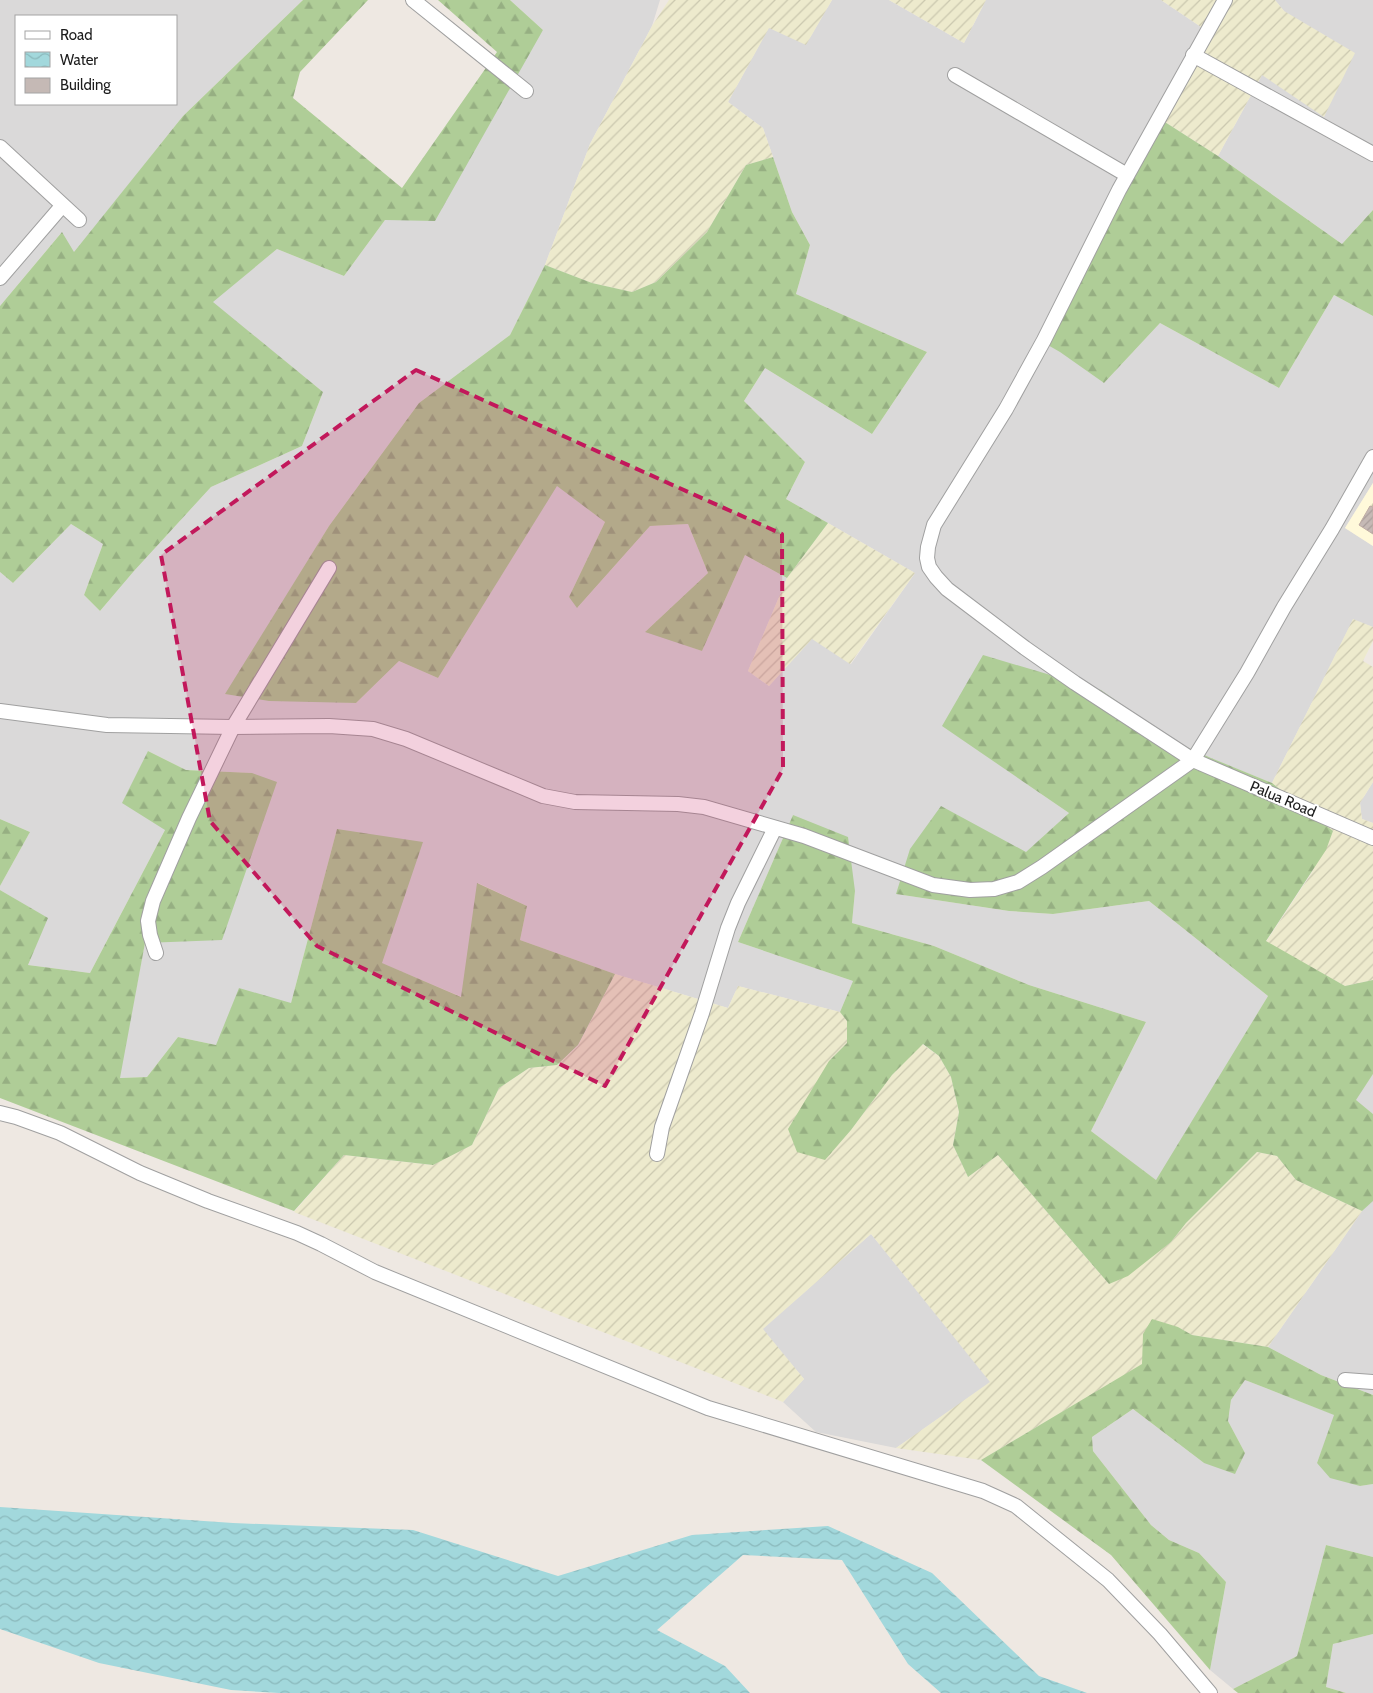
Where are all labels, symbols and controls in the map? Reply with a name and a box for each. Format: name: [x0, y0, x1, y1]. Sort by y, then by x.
legend: [15, 15, 178, 105]
text: Road: [60, 26, 93, 44]
text: Water: [60, 51, 98, 69]
text: Building: [60, 76, 111, 94]
street label: Palua Road: [1247, 777, 1319, 821]

